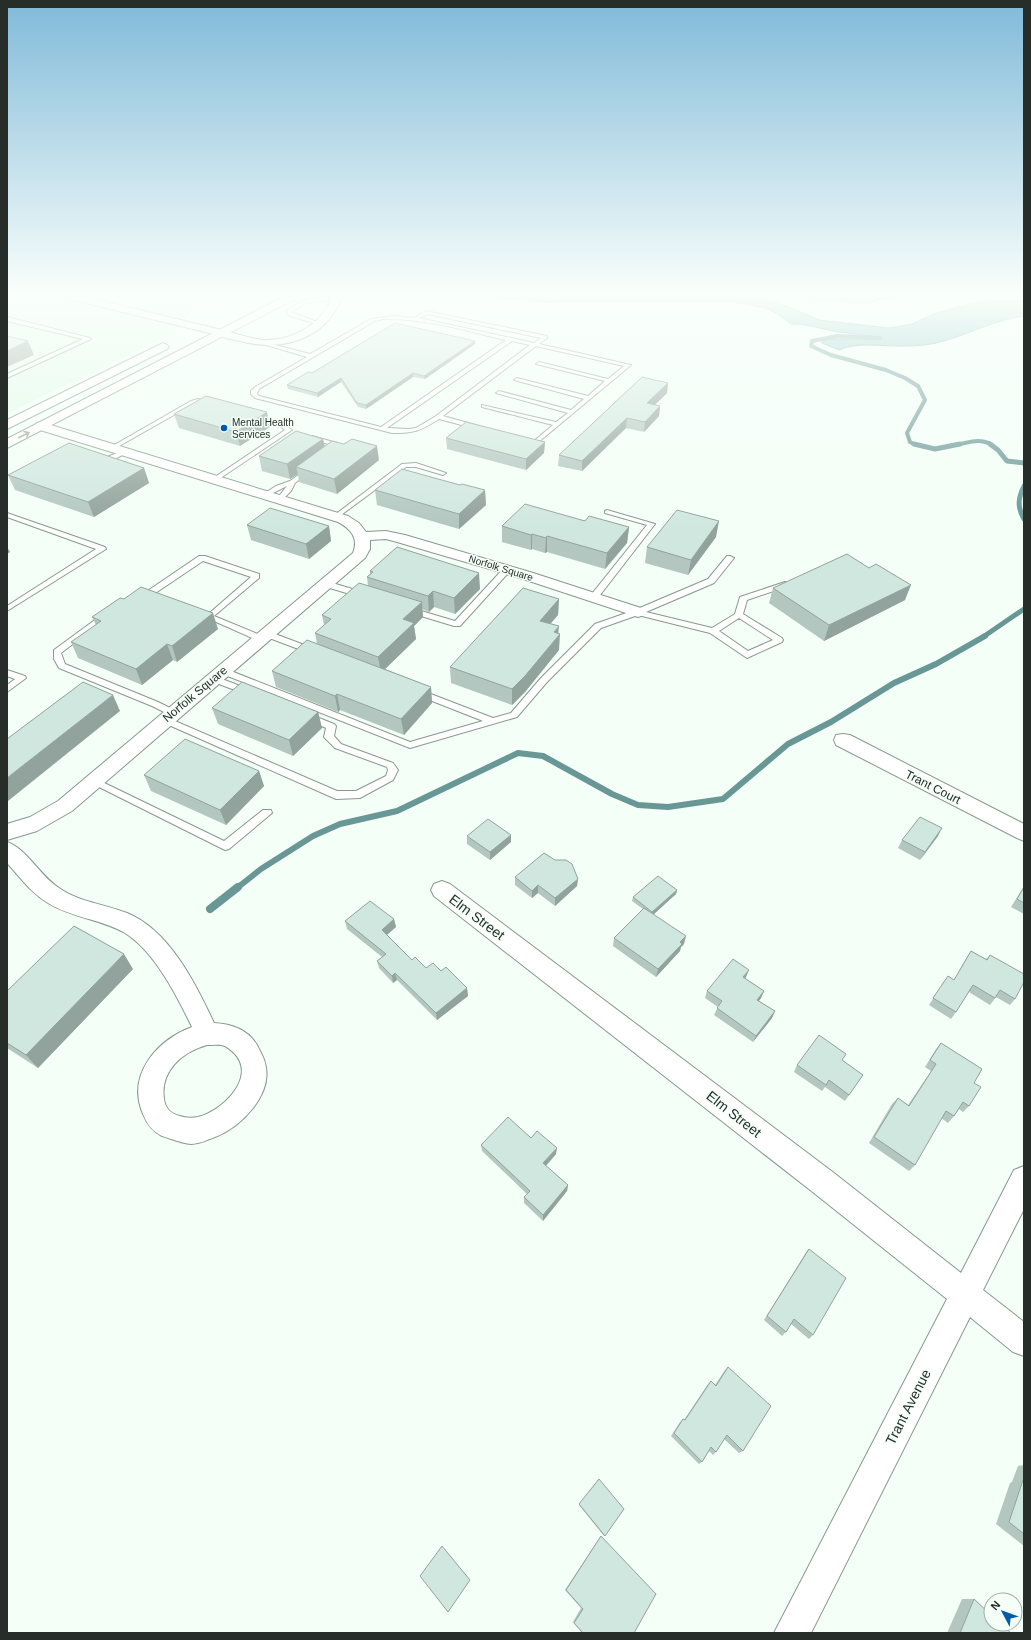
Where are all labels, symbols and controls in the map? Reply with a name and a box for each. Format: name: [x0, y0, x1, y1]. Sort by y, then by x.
place label: Mental Health Services: [232, 417, 294, 440]
marker: Mental Health Services: [219, 423, 229, 433]
one-way arrow: [18, 431, 30, 438]
street label: Norfolk Square: [467, 553, 535, 583]
street label: Norfolk Square: [160, 663, 230, 725]
street label: Trant Court: [903, 767, 964, 807]
street label: Elm Street: [446, 891, 508, 943]
street label: Elm Street: [703, 1088, 765, 1140]
street label: Trant Avenue: [882, 1366, 934, 1447]
north arrow: [983, 1592, 1023, 1632]
text: N: [988, 1598, 1003, 1612]

